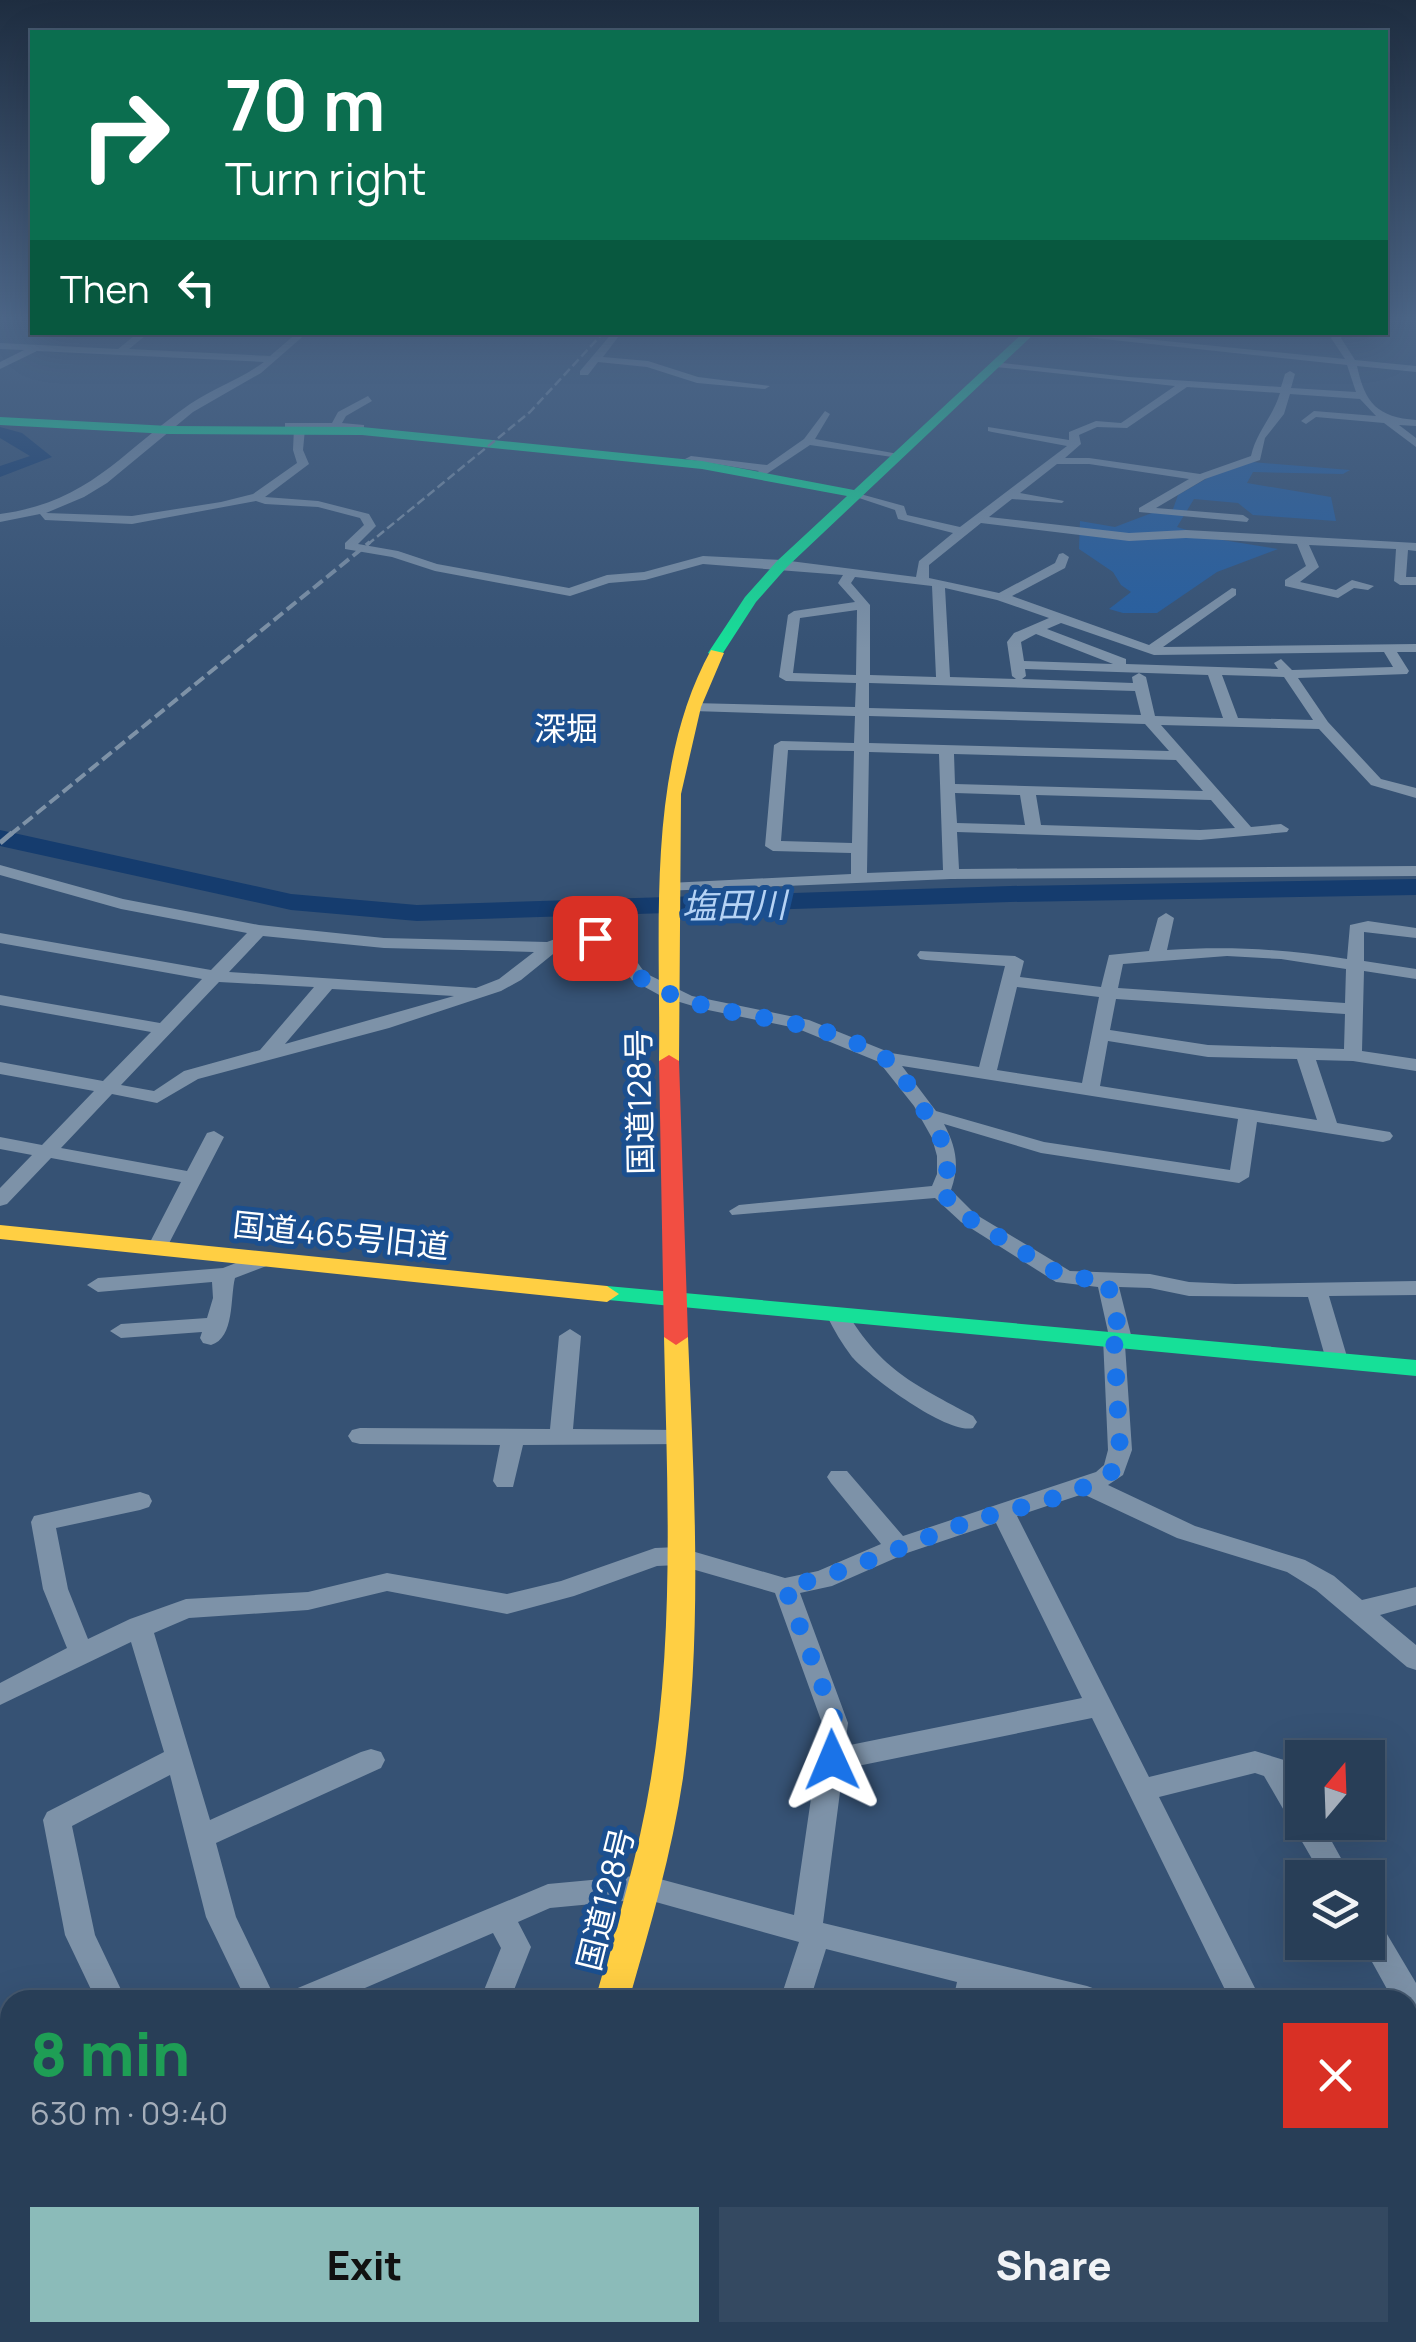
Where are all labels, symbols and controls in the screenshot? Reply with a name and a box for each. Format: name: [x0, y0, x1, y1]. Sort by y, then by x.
text: 70 m: [225, 56, 385, 152]
icon: right: [60, 70, 190, 200]
text: Turn right: [225, 147, 426, 209]
icon: left: [169, 260, 224, 315]
text: Then: [60, 262, 149, 314]
district label: 深堀: [534, 706, 598, 750]
water label: 塩田川: [681, 880, 791, 930]
pin: [553, 896, 638, 981]
icon: arrive: [568, 911, 623, 966]
street label: 国道128号: [616, 1029, 662, 1175]
street label: 国道465号旧道: [231, 1202, 451, 1268]
position arrow: [780, 1708, 884, 1812]
north arrow: [1285, 1740, 1385, 1840]
map controls: [1285, 1740, 1385, 1960]
street label: 国道128号: [566, 1823, 644, 1975]
button: layers: [1285, 1860, 1385, 1960]
text: 8 min: [30, 2012, 190, 2094]
button: close: [1283, 2023, 1388, 2128]
text: 630 m · 09:40: [30, 2091, 228, 2135]
button: Exit: [30, 2207, 699, 2322]
button: Share: [719, 2207, 1388, 2322]

